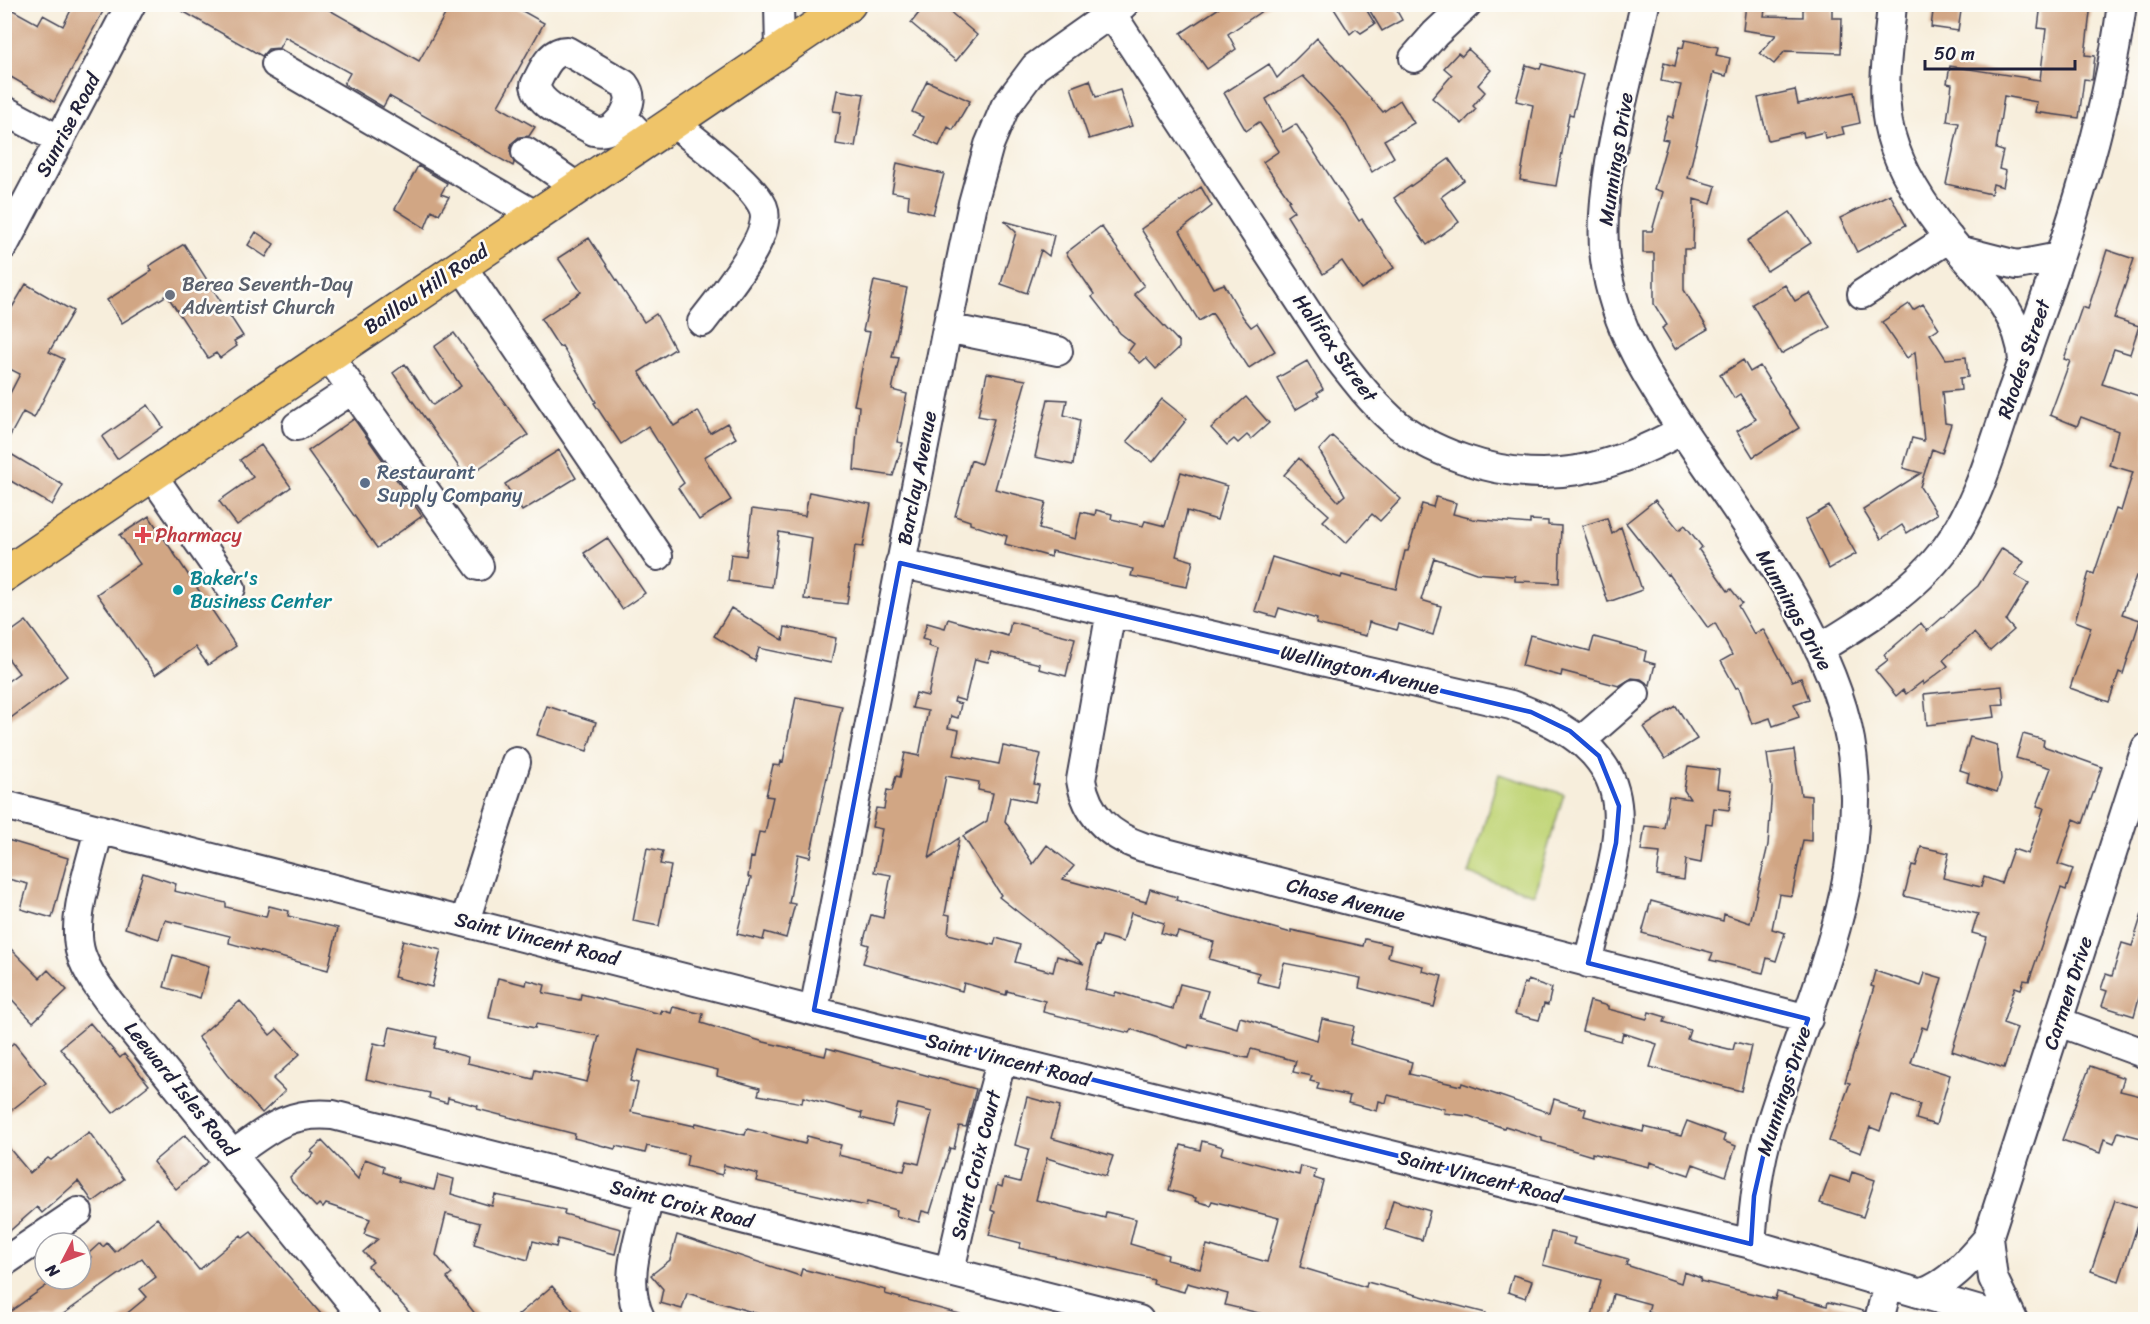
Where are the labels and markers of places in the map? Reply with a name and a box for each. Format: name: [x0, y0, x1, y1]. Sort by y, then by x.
place label: Berea Seventh-Day Adventist Church: [181, 267, 353, 325]
marker: Berea Seventh-Day Adventist Church: [163, 288, 177, 302]
place label: Restaurant Supply Company: [377, 455, 523, 513]
marker: Restaurant Supply Company: [358, 476, 372, 490]
place label: Pharmacy: [155, 518, 242, 553]
marker: Pharmacy: [136, 528, 150, 542]
place label: Baker's Business Center: [190, 561, 333, 619]
marker: Baker's Business Center: [171, 583, 185, 597]

